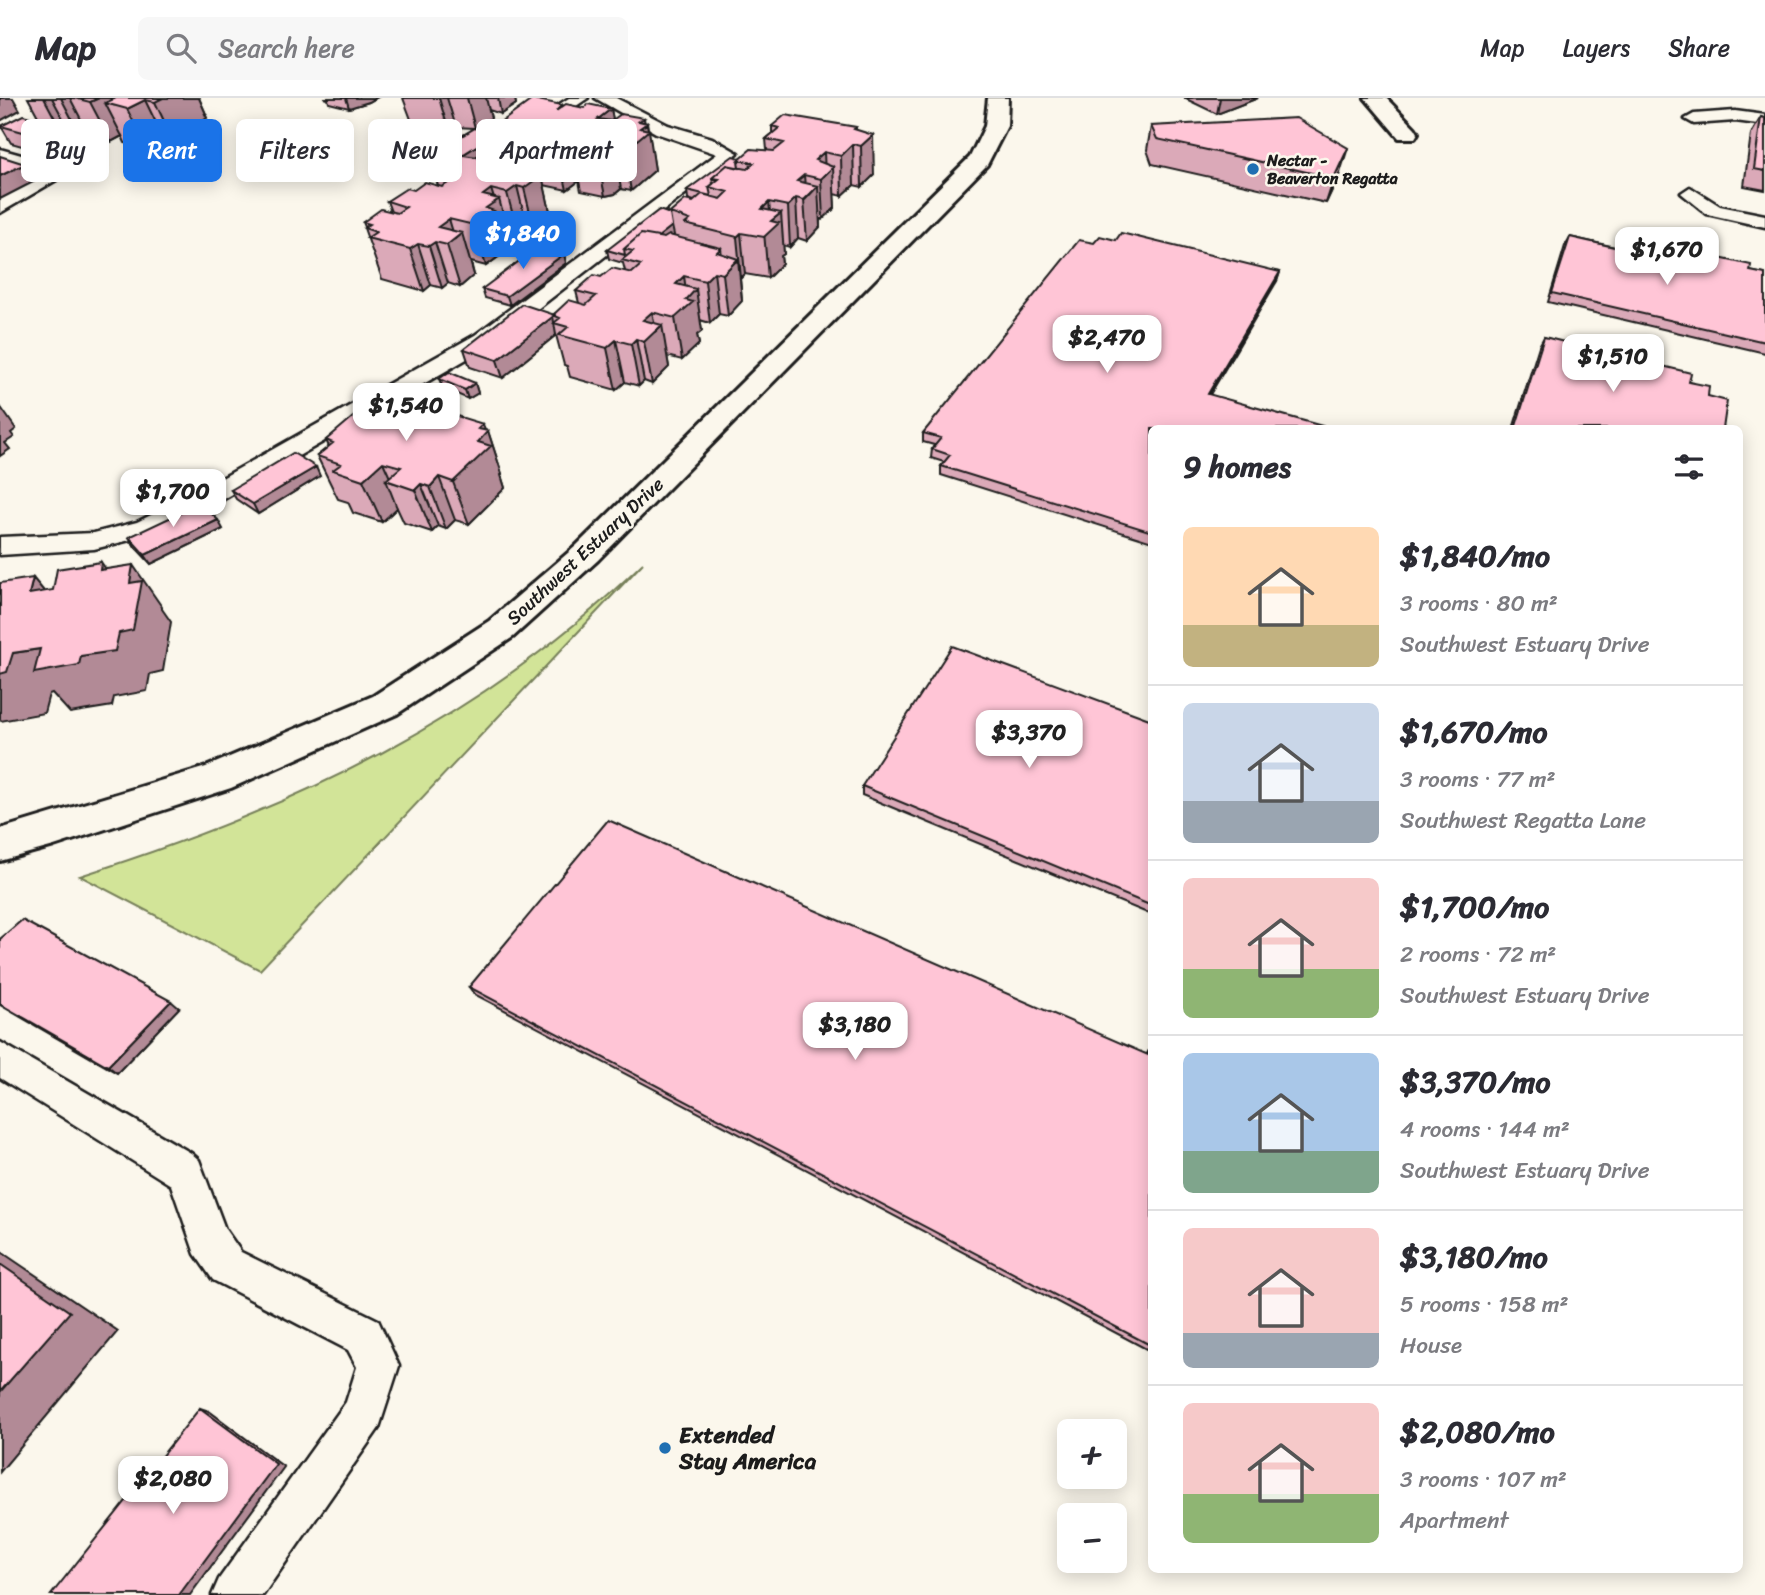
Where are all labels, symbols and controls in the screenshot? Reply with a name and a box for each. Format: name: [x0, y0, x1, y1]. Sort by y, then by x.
search box: [138, 17, 628, 80]
text: Map: [35, 19, 96, 77]
text: Search here: [218, 25, 355, 71]
text: Map: [1480, 27, 1525, 69]
text: Layers: [1563, 27, 1630, 69]
text: Share: [1668, 27, 1730, 69]
icon: search: [162, 29, 200, 67]
chip: Buy: [21, 119, 109, 182]
chip: Rent: [123, 119, 222, 182]
chip: Filters: [236, 119, 354, 182]
chip: New: [368, 119, 462, 182]
chip: Apartment: [476, 119, 637, 182]
place label: Nectar - Beaverton Regatta: [1266, 146, 1398, 193]
marker: Nectar - Beaverton Regatta: [1245, 161, 1261, 177]
pin: $1,840: [466, 212, 580, 271]
text: $1,840: [486, 213, 560, 254]
pin: $1,670: [1610, 228, 1724, 287]
text: $1,670: [1631, 229, 1703, 270]
pin: $2,470: [1050, 316, 1164, 375]
text: $2,470: [1069, 317, 1145, 358]
pin: $1,510: [1556, 334, 1670, 394]
text: $1,510: [1578, 336, 1648, 377]
pin: $1,540: [349, 384, 463, 443]
text: $1,540: [369, 385, 443, 426]
text: 9 homes: [1183, 440, 1291, 494]
icon: filters: [1670, 448, 1708, 486]
street label: Southwest Estuary Drive: [498, 468, 672, 633]
pin: $1,700: [116, 470, 230, 529]
text: $1,700: [136, 471, 210, 512]
text: $1,840/mo: [1400, 529, 1550, 583]
icon: home: [1239, 555, 1323, 639]
text: 3 rooms · 80 m²: [1400, 583, 1558, 624]
text: Southwest Estuary Drive: [1400, 624, 1650, 665]
text: $1,670/mo: [1400, 705, 1547, 759]
pin: $3,370: [972, 710, 1086, 770]
text: $3,370: [992, 712, 1066, 753]
icon: home: [1239, 731, 1323, 815]
text: 3 rooms · 77 m²: [1400, 759, 1556, 800]
text: Southwest Regatta Lane: [1400, 800, 1646, 841]
text: $1,700/mo: [1400, 880, 1549, 934]
icon: home: [1239, 906, 1323, 990]
text: 2 rooms · 72 m²: [1400, 934, 1556, 975]
text: Southwest Estuary Drive: [1400, 975, 1650, 1016]
pin: $3,180: [798, 1002, 912, 1062]
text: $3,180: [819, 1004, 891, 1045]
text: $3,370/mo: [1400, 1055, 1550, 1109]
icon: home: [1239, 1081, 1323, 1165]
text: 4 rooms · 144 m²: [1400, 1109, 1570, 1150]
text: Southwest Estuary Drive: [1400, 1150, 1650, 1191]
text: $3,180/mo: [1400, 1230, 1548, 1284]
icon: home: [1239, 1256, 1323, 1340]
text: 5 rooms · 158 m²: [1400, 1284, 1569, 1325]
text: House: [1400, 1325, 1462, 1366]
text: $2,080/mo: [1400, 1405, 1555, 1459]
place label: Extended Stay America: [678, 1415, 817, 1482]
map controls: [1057, 1419, 1127, 1573]
button: +: [1057, 1419, 1127, 1489]
icon: home: [1239, 1431, 1323, 1515]
marker: Extended Stay America: [657, 1440, 673, 1456]
pin: $2,080: [116, 1456, 230, 1516]
text: $2,080: [134, 1458, 212, 1499]
text: 3 rooms · 107 m²: [1400, 1459, 1567, 1500]
text: Apartment: [1400, 1500, 1509, 1541]
button: −: [1057, 1503, 1127, 1573]

